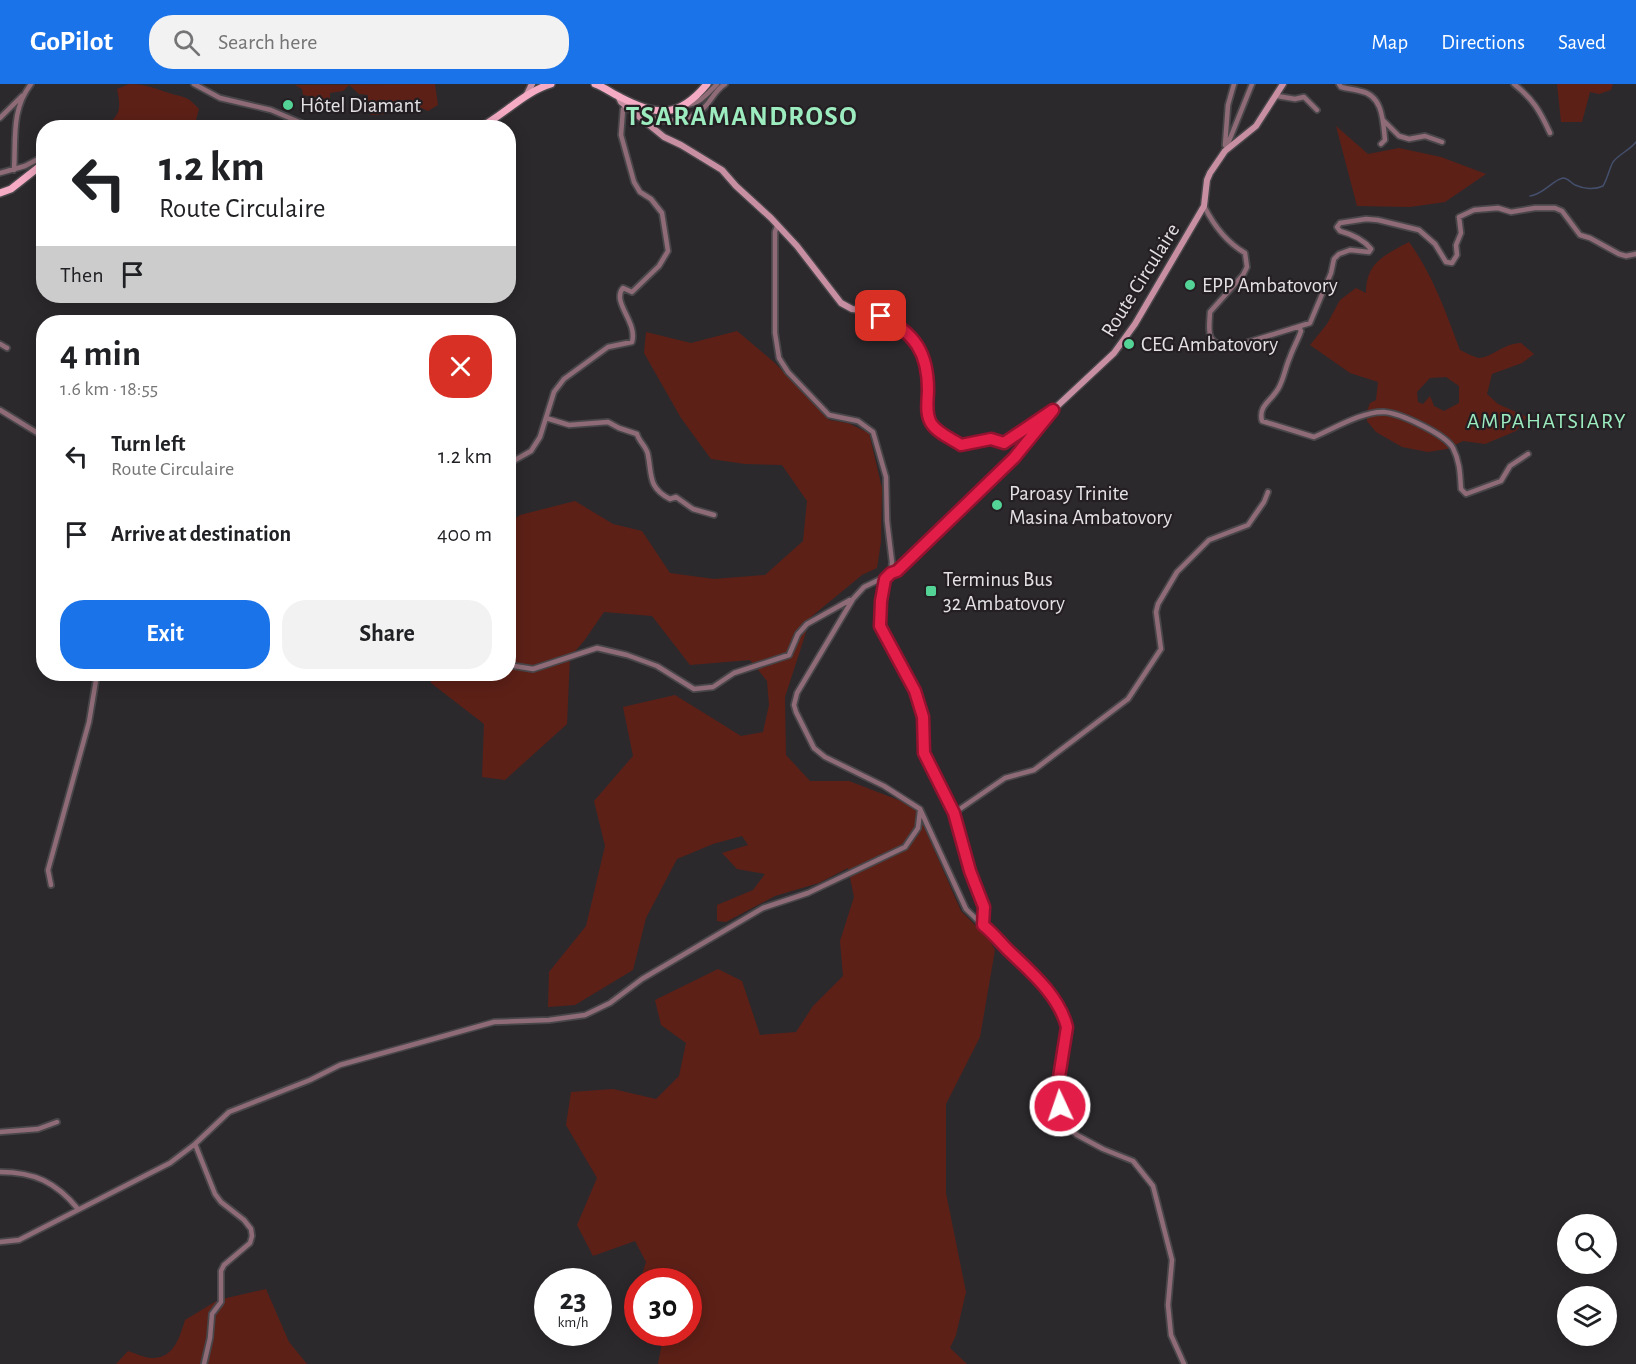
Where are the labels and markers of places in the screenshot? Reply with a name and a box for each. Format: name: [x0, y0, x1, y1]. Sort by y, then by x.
place label: Hôtel Diamant: [300, 95, 421, 116]
marker: Hôtel Diamant: [281, 98, 295, 112]
place label: EPP Ambatovory: [1202, 275, 1338, 296]
marker: EPP Ambatovory: [1183, 278, 1197, 292]
pin: [855, 290, 906, 341]
place label: CEG Ambatovory: [1141, 334, 1278, 355]
marker: CEG Ambatovory: [1122, 337, 1136, 351]
place label: Paroasy Trinite Masina Ambatovory: [1009, 483, 1172, 528]
marker: Paroasy Trinite Masina Ambatovory: [990, 498, 1004, 512]
place label: Terminus Bus 32 Ambatovory: [943, 569, 1065, 614]
marker: Terminus Bus 32 Ambatovory: [924, 584, 938, 598]

